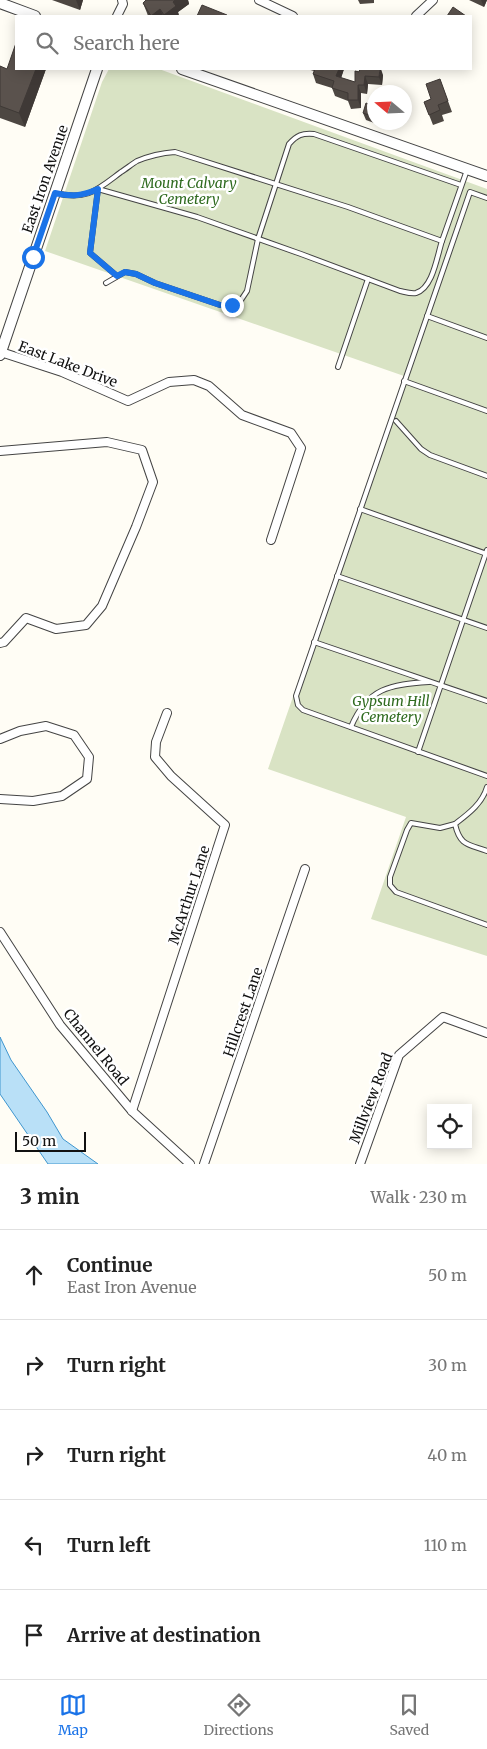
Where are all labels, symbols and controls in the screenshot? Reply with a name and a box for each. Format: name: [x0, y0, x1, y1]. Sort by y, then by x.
search box: [15, 15, 472, 70]
icon: search: [33, 29, 61, 57]
text: Search here: [73, 31, 180, 55]
north arrow: [367, 85, 412, 130]
street label: East Iron Avenue: [18, 122, 72, 236]
park label: Mount Calvary Cemetery: [140, 174, 237, 208]
route start: [22, 246, 45, 269]
route end: [221, 294, 244, 317]
street label: East Lake Drive: [16, 337, 120, 391]
park label: Gypsum Hill Cemetery: [352, 692, 430, 726]
street label: McArthur Lane: [165, 843, 213, 947]
street label: Hillcrest Lane: [219, 965, 267, 1059]
street label: Channel Road: [60, 1005, 133, 1089]
street label: Millview Road: [345, 1050, 397, 1146]
map controls: [427, 1104, 472, 1149]
button: locate: [427, 1104, 472, 1149]
scale bar: [15, 1129, 86, 1152]
text: 50 m: [22, 1132, 56, 1150]
text: 3 min: [20, 1183, 79, 1210]
text: Walk · 230 m: [371, 1187, 467, 1207]
text: Continue: [67, 1253, 153, 1277]
icon: ahead: [20, 1261, 48, 1289]
text: 50 m: [428, 1265, 467, 1285]
text: East Iron Avenue: [67, 1277, 197, 1297]
icon: right: [20, 1351, 48, 1379]
text: Turn right: [67, 1353, 166, 1377]
text: 30 m: [428, 1355, 467, 1375]
icon: right: [20, 1441, 48, 1469]
text: Turn right: [67, 1443, 166, 1467]
text: 40 m: [427, 1445, 467, 1465]
icon: left: [20, 1531, 48, 1559]
text: Turn left: [67, 1533, 151, 1557]
text: 110 m: [424, 1535, 467, 1555]
icon: arrive: [20, 1621, 48, 1649]
text: Arrive at destination: [67, 1623, 261, 1647]
tab: Map: [58, 1691, 88, 1739]
tab: Directions: [204, 1691, 274, 1739]
tab: Saved: [389, 1691, 429, 1739]

